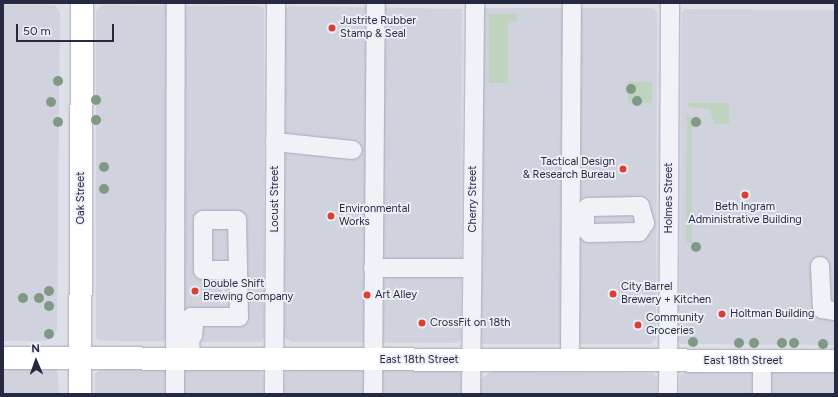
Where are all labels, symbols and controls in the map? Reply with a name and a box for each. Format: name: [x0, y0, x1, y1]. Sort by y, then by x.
place label: Justrite Rubber Stamp & Seal: [340, 15, 416, 41]
scale bar: [18, 16, 116, 42]
marker: Justrite Rubber Stamp & Seal: [327, 23, 337, 33]
text: 50 m: [23, 24, 51, 38]
place label: Tactical Design & Research Bureau: [523, 156, 615, 182]
street label: Holmes Street: [662, 162, 676, 234]
marker: Tactical Design & Research Bureau: [618, 164, 628, 174]
street label: Locust Street: [268, 166, 282, 232]
street label: Cherry Street: [466, 166, 480, 232]
street label: Oak Street: [74, 172, 88, 224]
marker: Beth Ingram Administrative Building: [740, 190, 750, 200]
place label: Beth Ingram Administrative Building: [688, 201, 802, 227]
place label: Environmental Works: [339, 203, 410, 229]
marker: Environmental Works: [326, 211, 336, 221]
place label: Double Shift Brewing Company: [203, 278, 293, 304]
place label: City Barrel Brewery + Kitchen: [621, 281, 711, 307]
marker: Double Shift Brewing Company: [190, 286, 200, 296]
place label: Art Alley: [375, 288, 417, 302]
marker: City Barrel Brewery + Kitchen: [608, 289, 618, 299]
marker: Art Alley: [362, 290, 372, 300]
place label: Holtman Building: [730, 307, 814, 321]
marker: Holtman Building: [717, 309, 727, 319]
place label: Community Groceries: [646, 312, 704, 338]
place label: CrossFit on 18th: [430, 316, 511, 330]
marker: CrossFit on 18th: [417, 318, 427, 328]
marker: Community Groceries: [633, 320, 643, 330]
north arrow: [16, 341, 56, 381]
text: N: [31, 342, 40, 355]
street label: East 18th Street: [379, 353, 459, 367]
street label: East 18th Street: [703, 354, 783, 368]

